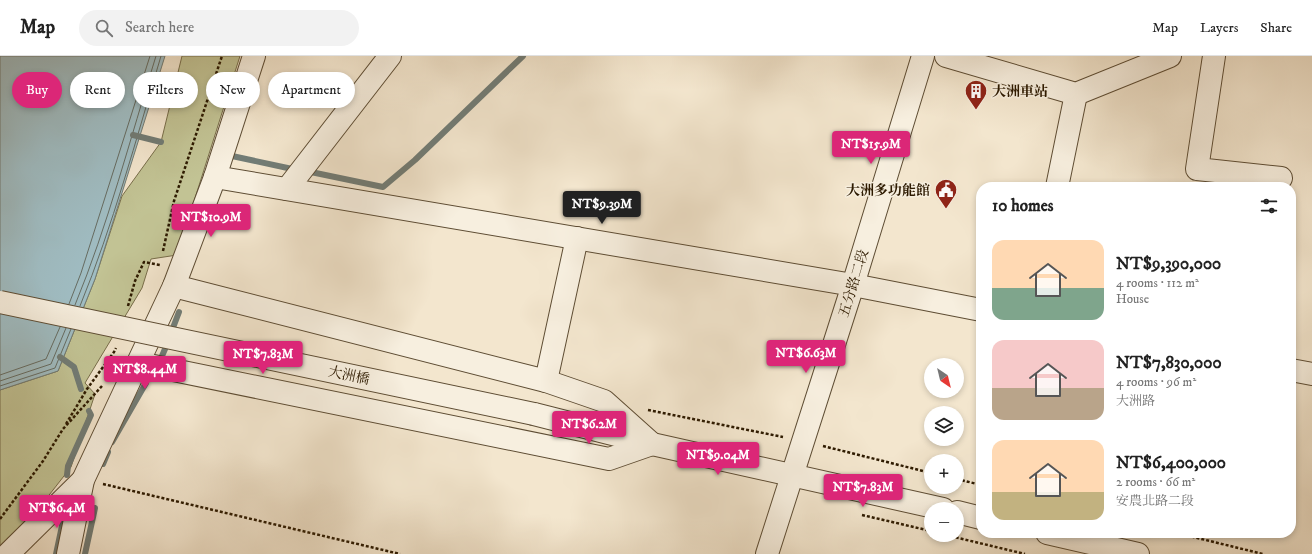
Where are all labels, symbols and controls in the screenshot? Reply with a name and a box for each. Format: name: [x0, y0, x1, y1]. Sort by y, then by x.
search box: [79, 10, 359, 46]
text: Map: [20, 16, 55, 39]
icon: search: [93, 17, 115, 39]
text: Search here: [125, 18, 194, 37]
text: Map: [1152, 19, 1178, 37]
text: Layers: [1200, 19, 1238, 37]
text: Share: [1260, 19, 1292, 37]
chip: Buy: [12, 72, 62, 108]
chip: Rent: [70, 72, 125, 108]
chip: Filters: [133, 72, 198, 108]
chip: New: [206, 72, 260, 108]
chip: Apartment: [268, 72, 355, 108]
building icon: 大洲車站: [963, 78, 989, 111]
place label: 大洲車站: [992, 83, 1048, 101]
pin: NT$15.9M: [830, 131, 912, 165]
text: NT$15.9M: [841, 136, 901, 152]
public building icon: 大洲多功能館: [933, 177, 959, 210]
place label: 大洲多功能館: [846, 182, 930, 200]
pin: NT$9.39M: [561, 191, 643, 225]
text: 10 homes: [992, 195, 1054, 217]
icon: filters: [1258, 195, 1280, 217]
text: NT$9.39M: [572, 196, 632, 212]
pin: NT$10.9M: [170, 204, 252, 238]
text: NT$10.9M: [181, 209, 241, 225]
street label: 五分路二段: [835, 247, 873, 319]
text: NT$9,390,000: [1116, 253, 1221, 275]
icon: home: [1024, 256, 1072, 304]
text: 4 rooms · 112 m²: [1116, 275, 1199, 291]
text: House: [1116, 291, 1149, 307]
pin: NT$6.63M: [765, 340, 847, 374]
pin: NT$7.83M: [222, 341, 304, 375]
text: NT$6.63M: [776, 345, 836, 361]
text: NT$7.83M: [233, 346, 293, 362]
text: NT$7,830,000: [1116, 352, 1222, 374]
pin: NT$8.44M: [104, 356, 186, 390]
icon: home: [1024, 356, 1072, 404]
north arrow: [924, 358, 964, 398]
map controls: [924, 358, 964, 542]
text: NT$8.44M: [113, 361, 177, 377]
street label: 大洲橋: [326, 363, 371, 389]
text: 4 rooms · 96 m²: [1116, 374, 1196, 390]
text: 大洲路: [1116, 393, 1155, 409]
button: layers: [924, 406, 964, 446]
pin: NT$6.2M: [552, 411, 626, 445]
text: NT$6.2M: [561, 416, 617, 432]
pin: NT$9.04M: [677, 442, 759, 476]
text: NT$9.04M: [686, 447, 750, 463]
text: NT$6,400,000: [1116, 452, 1226, 474]
button: +: [924, 454, 964, 494]
icon: home: [1024, 456, 1072, 504]
pin: NT$7.83M: [822, 474, 904, 508]
text: 2 rooms · 66 m²: [1116, 474, 1195, 490]
text: NT$7.83M: [833, 479, 893, 495]
text: 安農北路二段: [1116, 493, 1194, 509]
pin: NT$6.4M: [20, 495, 94, 529]
text: NT$6.4M: [29, 500, 85, 516]
button: −: [924, 502, 964, 542]

